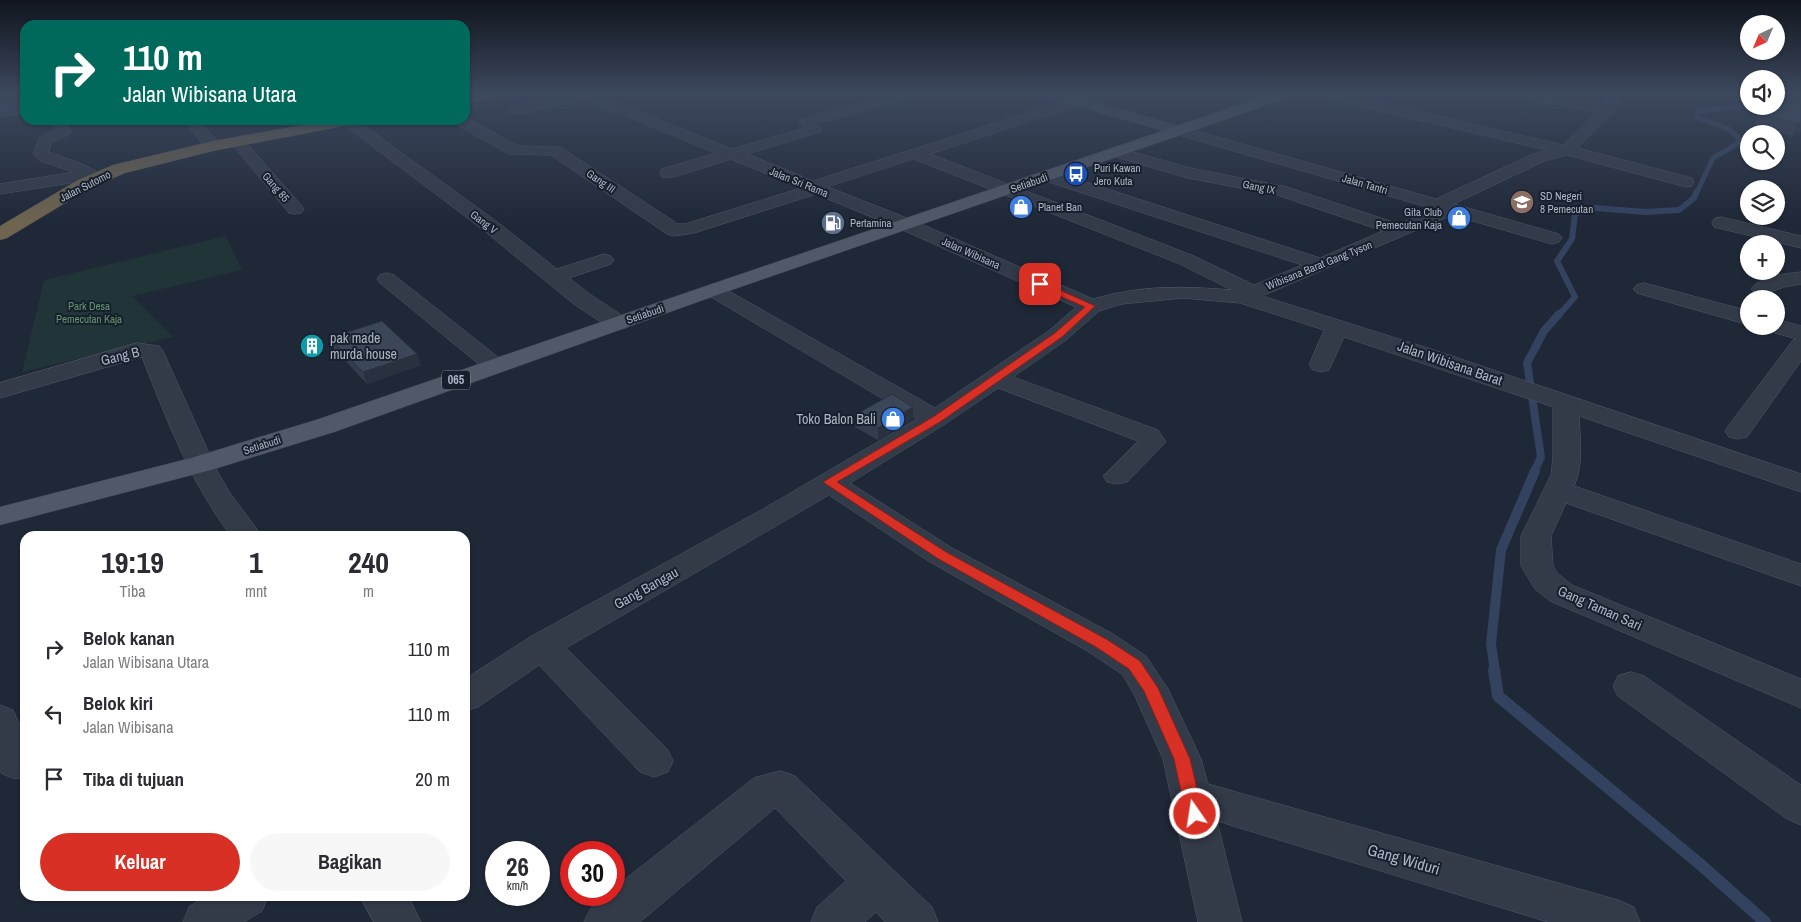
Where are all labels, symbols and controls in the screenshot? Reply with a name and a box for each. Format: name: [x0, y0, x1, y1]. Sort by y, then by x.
north arrow: [1740, 15, 1785, 60]
map controls: [1740, 15, 1785, 335]
text: 110 m: [123, 34, 203, 81]
icon: right: [40, 40, 105, 105]
button: sound: [1740, 70, 1785, 115]
text: Jalan Wibisana Utara: [123, 79, 296, 109]
button: search: [1740, 125, 1785, 170]
bus stop icon: Puri Kawan Jero Kuta: [1063, 161, 1089, 187]
place label: Puri Kawan Jero Kuta: [1094, 161, 1141, 188]
street label: Jalan Sri Rama: [768, 164, 830, 200]
street label: Gang III: [584, 166, 618, 196]
street label: Jalan Sutomo: [57, 167, 113, 205]
street label: Gang 85: [259, 169, 293, 205]
street label: Setiabudi: [1008, 170, 1050, 196]
street label: Jalan Tantri: [1341, 171, 1389, 197]
street label: Gang IX: [1241, 177, 1277, 197]
button: layers: [1740, 180, 1785, 225]
school or university icon: SD Negeri 8 Pemecutan: [1509, 189, 1535, 215]
place label: SD Negeri 8 Pemecutan: [1540, 189, 1593, 216]
shop icon: Planet Ban: [1008, 194, 1034, 220]
place label: Planet Ban: [1038, 200, 1082, 214]
place label: Gita Club Pemecutan Kaja: [1376, 205, 1442, 232]
shop icon: Gita Club Pemecutan Kaja: [1446, 205, 1472, 231]
street label: Gang V: [468, 207, 500, 237]
fuel station icon: Pertamina: [820, 210, 846, 236]
place label: Pertamina: [850, 216, 892, 230]
street label: Jalan Wibisana: [940, 234, 1002, 272]
button: +: [1740, 235, 1785, 280]
street label: Wibisana Barat Gang Tyson: [1264, 237, 1374, 293]
pin: [1019, 263, 1061, 305]
icon: arrive: [1026, 270, 1054, 298]
button: −: [1740, 290, 1785, 335]
park label: Park Desa Pemecutan Kaja: [56, 299, 122, 326]
street label: Setiabudi: [624, 301, 666, 327]
place label: pak made murda house: [330, 329, 397, 363]
building icon: pak made murda house: [299, 333, 325, 359]
street label: Jalan Wibisana Barat: [1395, 337, 1505, 389]
street label: Gang B: [99, 342, 141, 369]
road number: 065: [442, 370, 470, 390]
shop icon: Toko Balon Bali: [880, 406, 906, 432]
place label: Toko Balon Bali: [796, 410, 876, 428]
street label: Setiabudi: [241, 432, 283, 458]
text: 19:19: [101, 542, 164, 582]
text: 1: [249, 542, 263, 582]
text: 240: [348, 542, 389, 582]
street label: Gang Bangau: [611, 563, 681, 613]
text: Tiba: [120, 580, 145, 602]
text: mnt: [245, 580, 267, 602]
text: m: [363, 580, 374, 602]
street label: Gang Taman Sari: [1555, 581, 1645, 635]
text: Belok kanan: [83, 625, 175, 651]
icon: right: [40, 635, 68, 663]
text: 110 m: [408, 636, 450, 662]
text: Jalan Wibisana Utara: [83, 651, 209, 673]
text: Belok kiri: [83, 690, 153, 716]
icon: left: [40, 700, 68, 728]
text: 110 m: [408, 701, 450, 727]
text: Jalan Wibisana: [83, 716, 173, 738]
icon: arrive: [40, 765, 68, 793]
text: Tiba di tujuan: [83, 766, 184, 792]
text: 20 m: [415, 766, 450, 792]
position arrow: [1168, 787, 1220, 839]
button: Keluar: [40, 833, 240, 891]
button: Bagikan: [250, 833, 450, 891]
street label: Gang Widuri: [1365, 838, 1443, 880]
speed limit sign: 30: [560, 841, 625, 906]
text: 26: [506, 850, 529, 884]
text: km/h: [507, 878, 528, 894]

